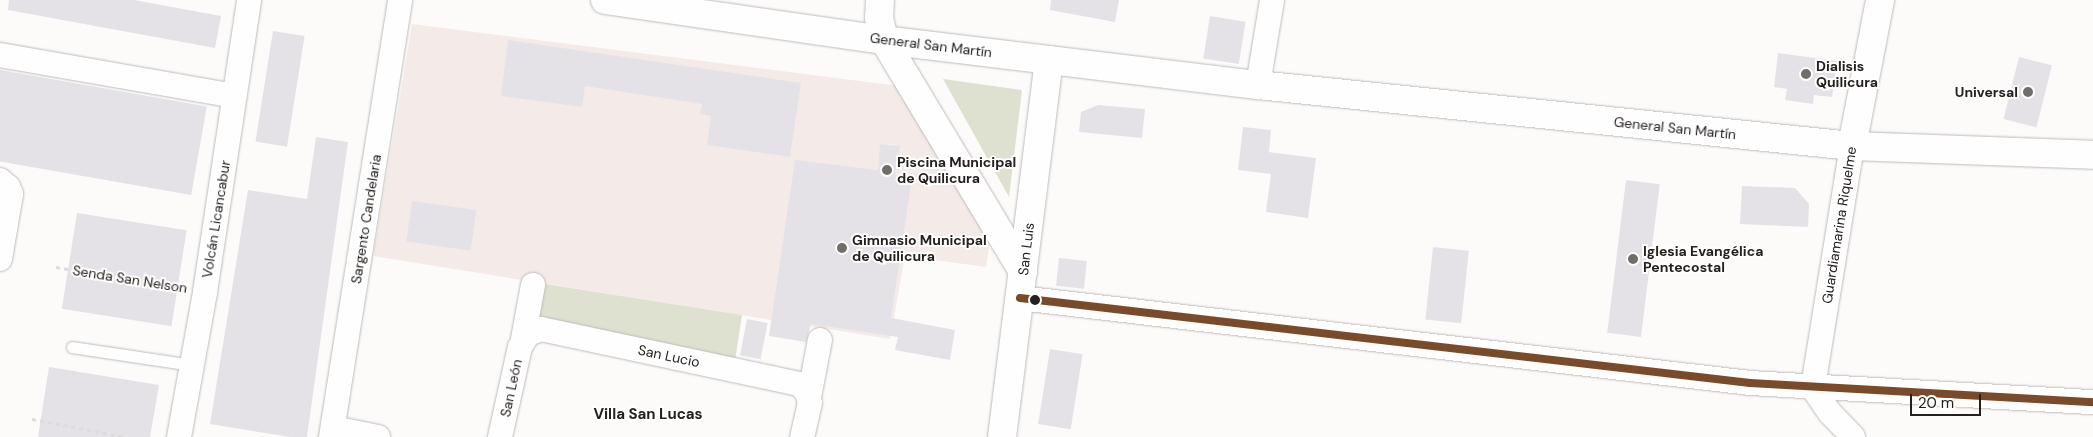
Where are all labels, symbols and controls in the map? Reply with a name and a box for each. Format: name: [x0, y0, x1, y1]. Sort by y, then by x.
street label: General San Martín: [869, 29, 993, 61]
place label: Dialisis Quilicura: [1816, 58, 1878, 90]
marker: Dialisis Quilicura: [1800, 68, 1812, 80]
place label: Universal: [1955, 84, 2018, 100]
marker: Universal: [2022, 86, 2034, 98]
street label: General San Martín: [1613, 113, 1737, 143]
street label: Guardiamarina Riquelme: [1818, 145, 1860, 305]
street label: Sargento Candelaria: [347, 153, 385, 285]
place label: Piscina Municipal de Quilicura: [897, 154, 1016, 186]
street label: Volcán Licancabur: [198, 159, 234, 279]
marker: Piscina Municipal de Quilicura: [881, 164, 893, 176]
street label: San Luis: [1014, 222, 1038, 276]
place label: Gimnasio Municipal de Quilicura: [852, 232, 987, 264]
marker: Gimnasio Municipal de Quilicura: [836, 242, 848, 254]
place label: Iglesia Evangélica Pentecostal: [1643, 243, 1763, 276]
marker: Iglesia Evangélica Pentecostal: [1627, 253, 1639, 265]
street label: Senda San Nelson: [71, 262, 189, 296]
unlabelled marker: [1030, 295, 1040, 305]
street label: San Lucio: [637, 341, 701, 371]
street label: San León: [497, 357, 525, 419]
scale bar: [1913, 384, 1984, 416]
text: 20 m: [1918, 393, 1954, 413]
district label: Villa San Lucas: [593, 406, 703, 424]

